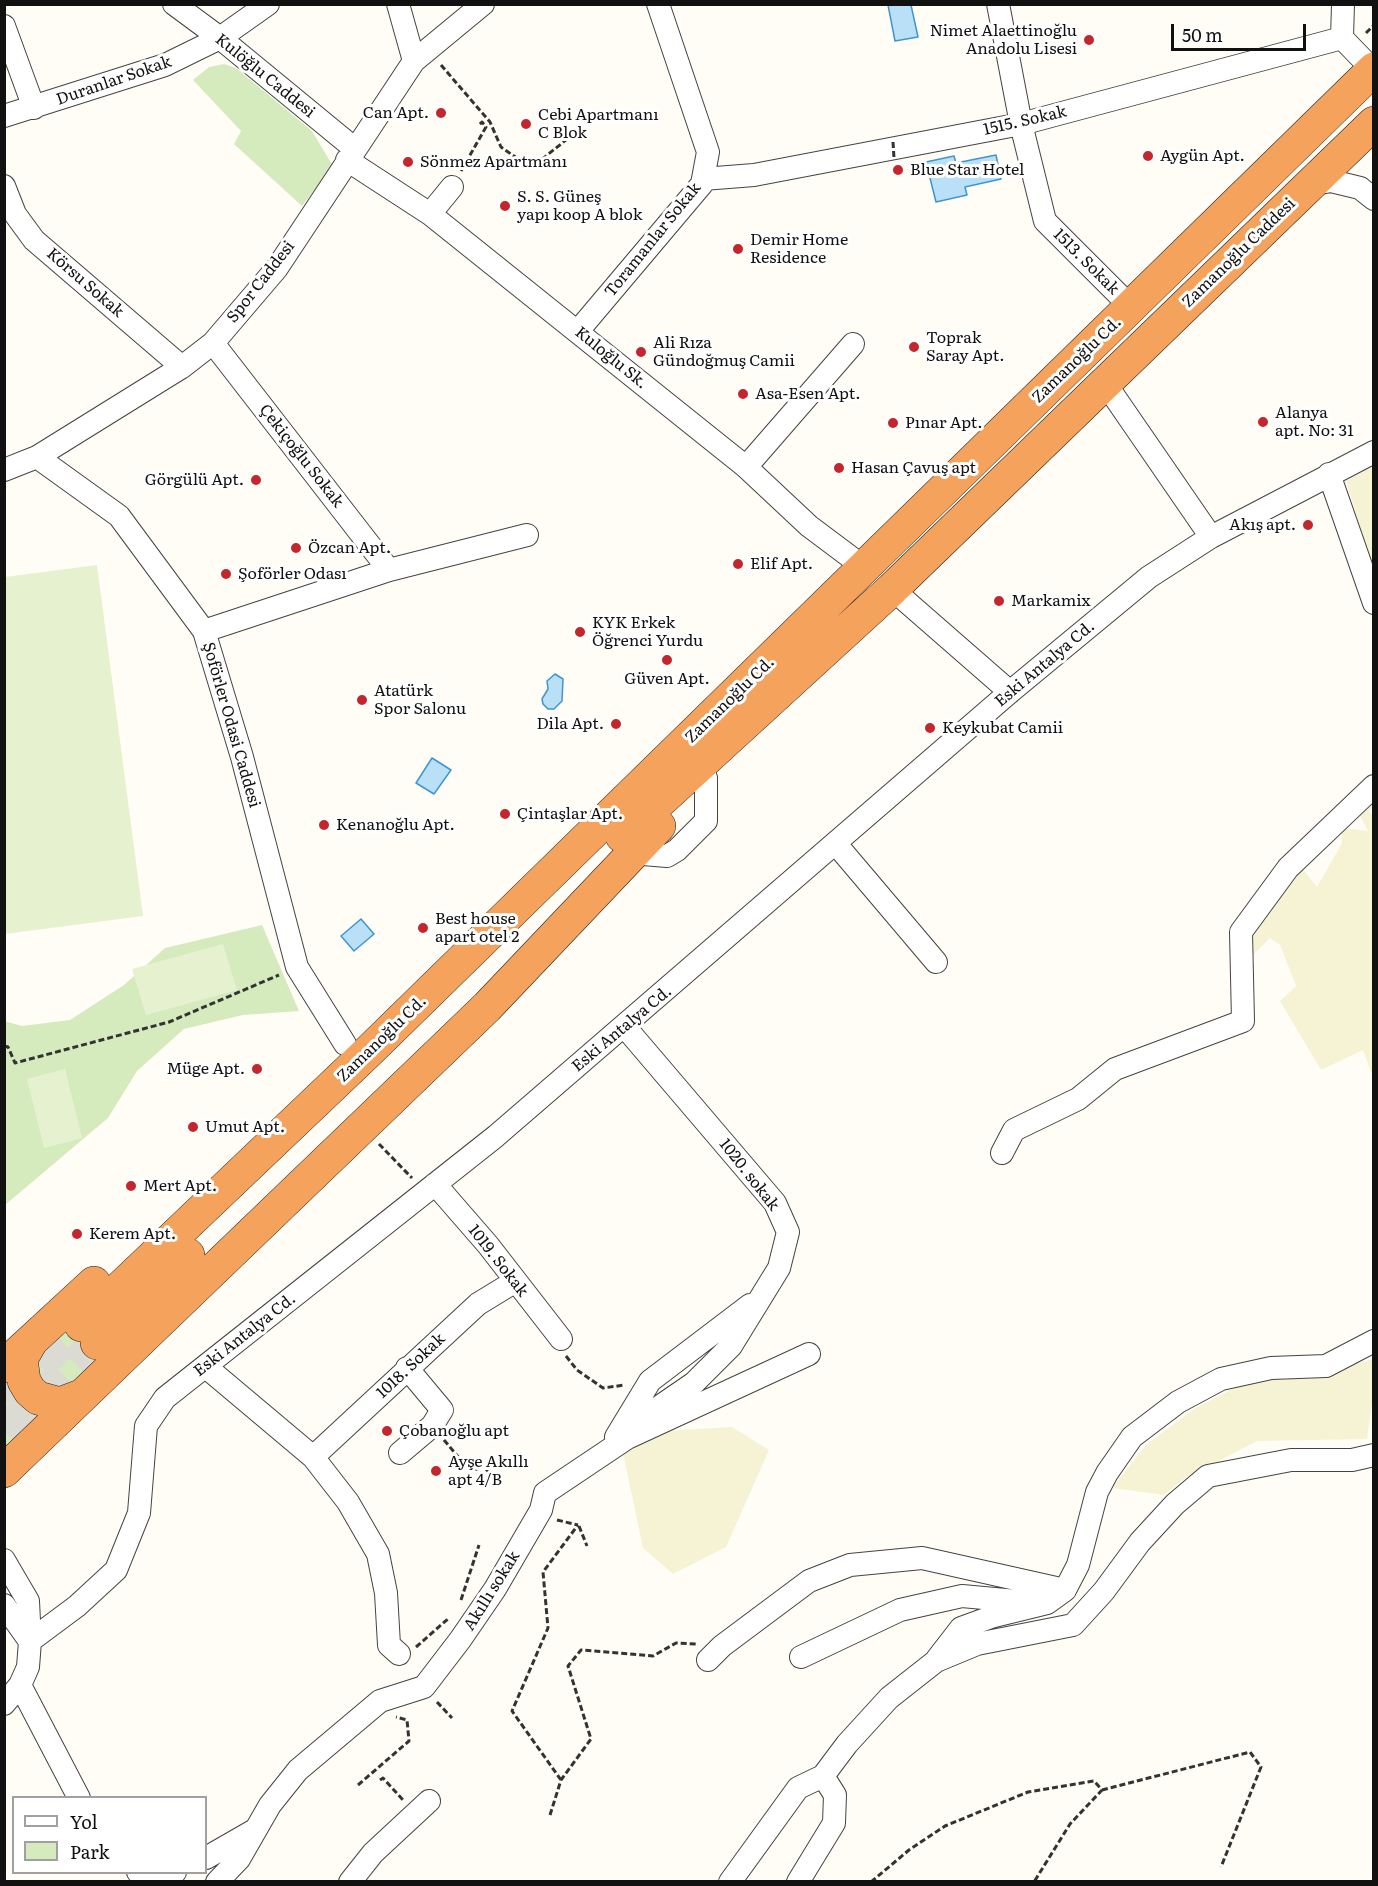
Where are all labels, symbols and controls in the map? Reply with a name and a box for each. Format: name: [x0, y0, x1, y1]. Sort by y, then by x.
scale bar: [1174, 12, 1309, 50]
place label: Nimet Alaettinoğlu Anadolu Lisesi: [930, 21, 1077, 59]
text: 50 m: [1182, 21, 1223, 48]
street label: Kulöğlu Caddesi: [211, 30, 319, 122]
marker: Nimet Alaettinoğlu Anadolu Lisesi: [1082, 33, 1096, 47]
street label: Duranlar Sokak: [54, 52, 174, 110]
street label: 1515. Sokak: [982, 102, 1068, 140]
place label: Can Apt.: [363, 103, 429, 123]
place label: Cebi Apartmanı C Blok: [538, 105, 658, 143]
marker: Can Apt.: [434, 106, 448, 120]
marker: Cebi Apartmanı C Blok: [519, 117, 533, 131]
place label: Aygün Apt.: [1160, 146, 1245, 166]
marker: Aygün Apt.: [1141, 149, 1155, 163]
place label: Sönmez Apartmanı: [420, 152, 567, 172]
marker: Sönmez Apartmanı: [401, 155, 415, 169]
place label: Blue Star Hotel: [910, 160, 1024, 180]
marker: Blue Star Hotel: [891, 163, 905, 177]
street label: Toramanlar Sokak: [601, 179, 705, 301]
place label: S. S. Güneş yapı koop A blok: [517, 187, 642, 225]
street label: Zamanoğlu Caddesi: [1179, 194, 1299, 312]
marker: S. S. Güneş yapı koop A blok: [498, 199, 512, 213]
street label: 1513. Sokak: [1049, 225, 1123, 299]
place label: Demir Home Residence: [750, 230, 848, 268]
street label: Spor Caddesi: [223, 237, 299, 327]
marker: Demir Home Residence: [731, 242, 745, 256]
street label: Körsu Sokak: [43, 244, 127, 322]
street label: Zamanoğlu Cd.: [1028, 313, 1126, 407]
street label: Kuloğlu Sk.: [571, 323, 651, 393]
place label: Toprak Saray Apt.: [926, 328, 1004, 366]
place label: Ali Rıza Gündoğmuş Camii: [653, 333, 795, 371]
marker: Toprak Saray Apt.: [907, 340, 921, 354]
marker: Ali Rıza Gündoğmuş Camii: [634, 345, 648, 359]
place label: Asa-Esen Apt.: [755, 384, 861, 404]
marker: Asa-Esen Apt.: [736, 387, 750, 401]
street label: Çekiçoğlu Sokak: [255, 401, 347, 511]
place label: Alanya apt. No: 31: [1275, 403, 1354, 441]
place label: Pınar Apt.: [905, 413, 983, 433]
marker: Alanya apt. No: 31: [1256, 415, 1270, 429]
marker: Pınar Apt.: [886, 416, 900, 430]
place label: Hasan Çavuş apt: [851, 458, 976, 478]
marker: Hasan Çavuş apt: [832, 461, 846, 475]
place label: Görgülü Apt.: [145, 470, 244, 490]
marker: Görgülü Apt.: [249, 473, 263, 487]
place label: Akış apt.: [1229, 515, 1296, 535]
marker: Akış apt.: [1301, 518, 1315, 532]
place label: Özcan Apt.: [308, 538, 391, 558]
marker: Özcan Apt.: [289, 541, 303, 555]
place label: Elif Apt.: [750, 554, 813, 574]
marker: Elif Apt.: [731, 557, 745, 571]
place label: Şoförler Odası: [238, 564, 347, 584]
marker: Şoförler Odası: [219, 567, 233, 581]
place label: Markamix: [1011, 591, 1091, 611]
marker: Markamix: [992, 594, 1006, 608]
place label: KYK Erkek Öğrenci Yurdu: [592, 613, 703, 651]
street label: Eski Antalya Cd.: [991, 617, 1099, 711]
marker: KYK Erkek Öğrenci Yurdu: [573, 625, 587, 639]
street label: Şoförler Odasi Caddesi: [198, 640, 264, 810]
marker: Güven Apt.: [660, 653, 674, 667]
street label: Zamanoğlu Cd.: [681, 653, 779, 747]
place label: Güven Apt.: [624, 669, 710, 689]
place label: Atatürk Spor Salonu: [374, 681, 466, 719]
marker: Atatürk Spor Salonu: [355, 693, 369, 707]
place label: Dila Apt.: [536, 714, 604, 734]
marker: Dila Apt.: [609, 717, 623, 731]
place label: Keykubat Camii: [942, 718, 1063, 738]
marker: Keykubat Camii: [923, 721, 937, 735]
place label: Çintaşlar Apt.: [517, 804, 623, 824]
marker: Çintaşlar Apt.: [498, 807, 512, 821]
place label: Kenanoğlu Apt.: [336, 815, 455, 835]
marker: Kenanoğlu Apt.: [317, 818, 331, 832]
place label: Best house apart otel 2: [435, 909, 519, 947]
marker: Best house apart otel 2: [416, 921, 430, 935]
street label: Eski Antalya Cd.: [568, 982, 676, 1076]
street label: Zamanoğlu Cd.: [333, 992, 431, 1086]
place label: Müge Apt.: [166, 1059, 245, 1079]
marker: Müge Apt.: [250, 1062, 264, 1076]
place label: Umut Apt.: [205, 1117, 285, 1137]
marker: Umut Apt.: [186, 1120, 200, 1134]
street label: 1020. sokak: [715, 1135, 783, 1215]
place label: Mert Apt.: [143, 1176, 217, 1196]
marker: Mert Apt.: [124, 1179, 138, 1193]
street label: 1019. Sokak: [464, 1221, 532, 1301]
place label: Kerem Apt.: [89, 1224, 176, 1244]
marker: Kerem Apt.: [70, 1227, 84, 1241]
street label: Eski Antalya Cd.: [190, 1289, 300, 1381]
street label: 1018. Sokak: [373, 1330, 449, 1402]
place label: Çobanoğlu apt: [399, 1421, 509, 1441]
marker: Çobanoğlu apt: [380, 1424, 394, 1438]
place label: Ayşe Akıllı apt 4/B: [448, 1452, 529, 1490]
marker: Ayşe Akıllı apt 4/B: [429, 1464, 443, 1478]
street label: Akıllı sokak: [460, 1548, 524, 1634]
legend: [12, 1796, 207, 1874]
text: Yol: [70, 1808, 98, 1835]
text: Park: [70, 1838, 109, 1865]

